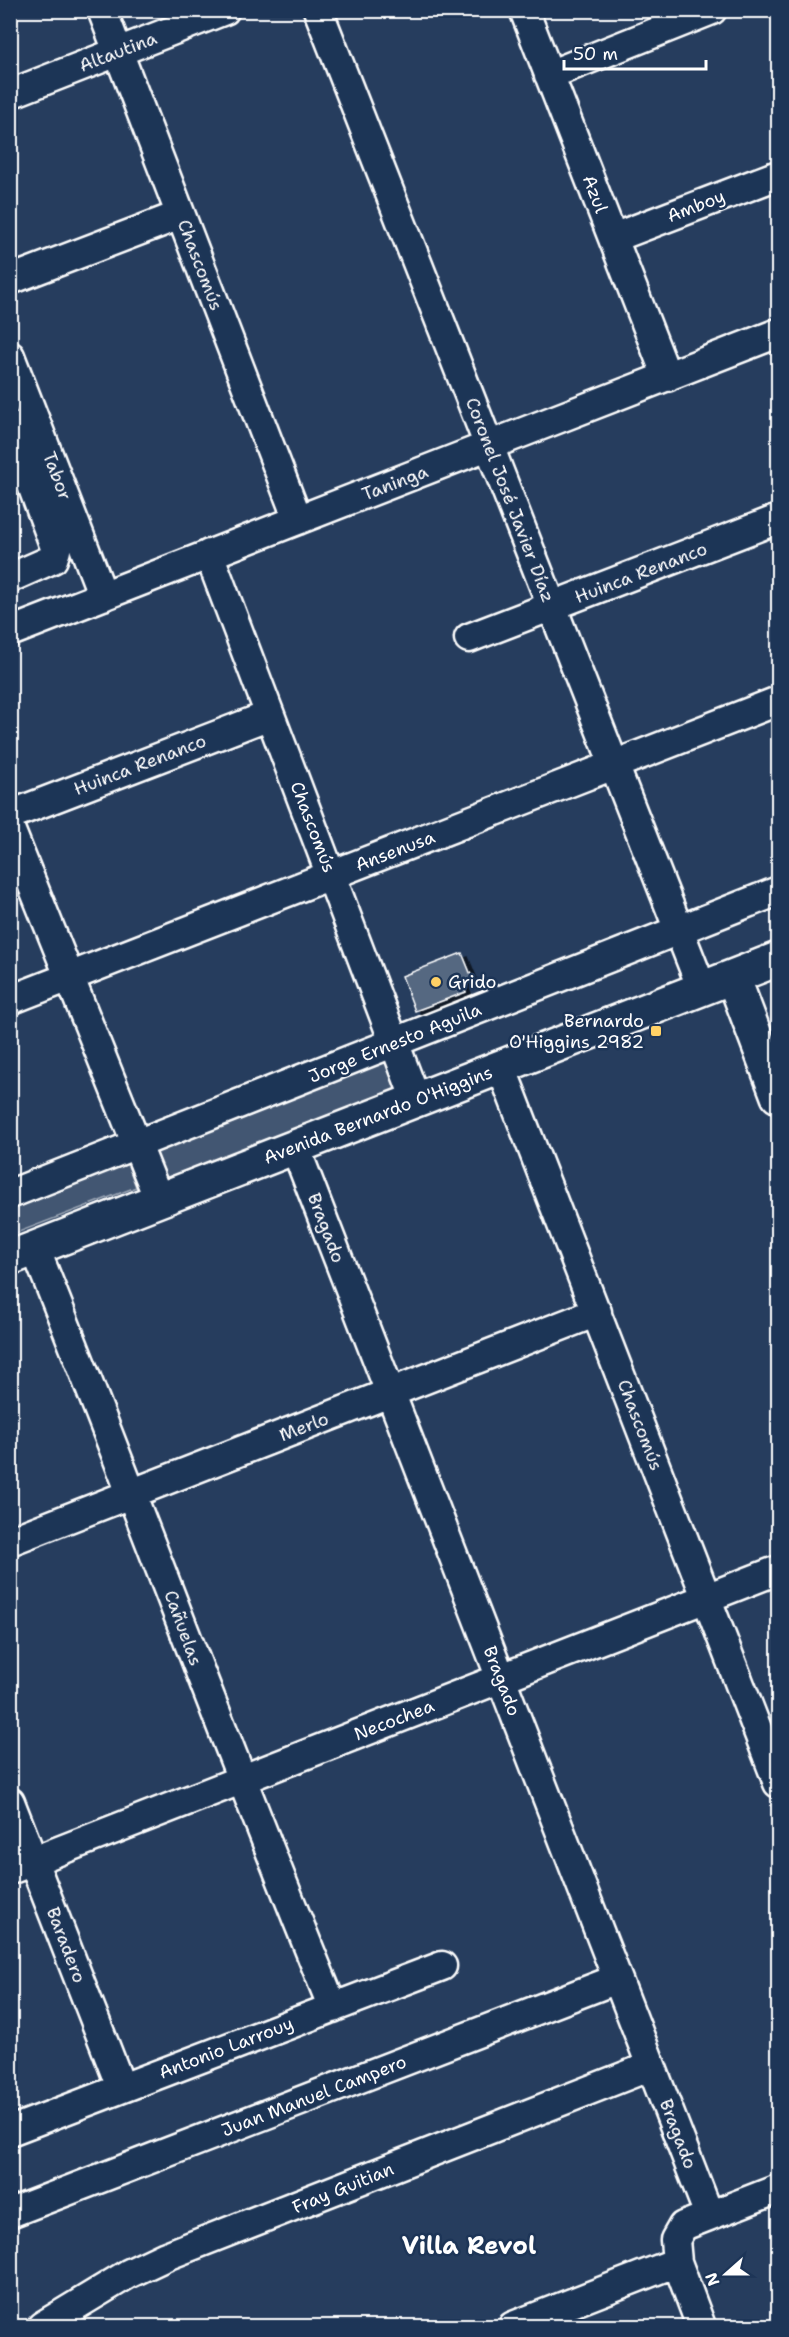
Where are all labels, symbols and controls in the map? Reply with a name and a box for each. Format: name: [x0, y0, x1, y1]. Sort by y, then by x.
street label: Altautina: [76, 26, 160, 78]
scale bar: [564, 33, 706, 71]
text: 50 m: [573, 42, 618, 66]
street label: Azul: [577, 172, 613, 217]
street label: Amboy: [664, 184, 728, 228]
street label: Chascomús: [172, 216, 228, 314]
street label: Coronel José Javier Díaz: [460, 394, 560, 606]
street label: Tabor: [37, 448, 77, 504]
street label: Taninga: [359, 459, 431, 507]
street label: Huinca Renanco: [571, 537, 711, 609]
street label: Huinca Renanco: [70, 729, 210, 801]
street label: Chascomús: [285, 778, 341, 876]
street label: Ansenusa: [352, 825, 438, 877]
place label: Grido: [448, 970, 496, 994]
marker: Grido: [429, 975, 443, 989]
street label: Jorge Ernesto Aguila: [305, 997, 485, 1089]
place label: Bernardo O'Higgins 2982: [509, 1009, 644, 1054]
marker: Bernardo O'Higgins 2982: [649, 1024, 663, 1038]
street label: Avenida Bernardo O'Higgins: [260, 1060, 496, 1170]
street label: Bragado: [302, 1190, 350, 1266]
street label: Chascomús: [612, 1376, 668, 1474]
street label: Merlo: [276, 1407, 332, 1447]
street label: Cañuelas: [158, 1587, 208, 1669]
street label: Bragado: [478, 1643, 526, 1719]
street label: Necochea: [350, 1694, 438, 1746]
street label: Baradero: [41, 1904, 91, 1986]
street label: Antonio Larrouy: [155, 2011, 297, 2085]
street label: Juan Manuel Campero: [218, 2050, 410, 2142]
street label: Bragado: [654, 2096, 702, 2172]
street label: Fray Guitian: [289, 2157, 397, 2219]
district label: Villa Revol: [402, 2230, 536, 2262]
north arrow: [696, 2244, 756, 2304]
text: N: [700, 2270, 725, 2289]

